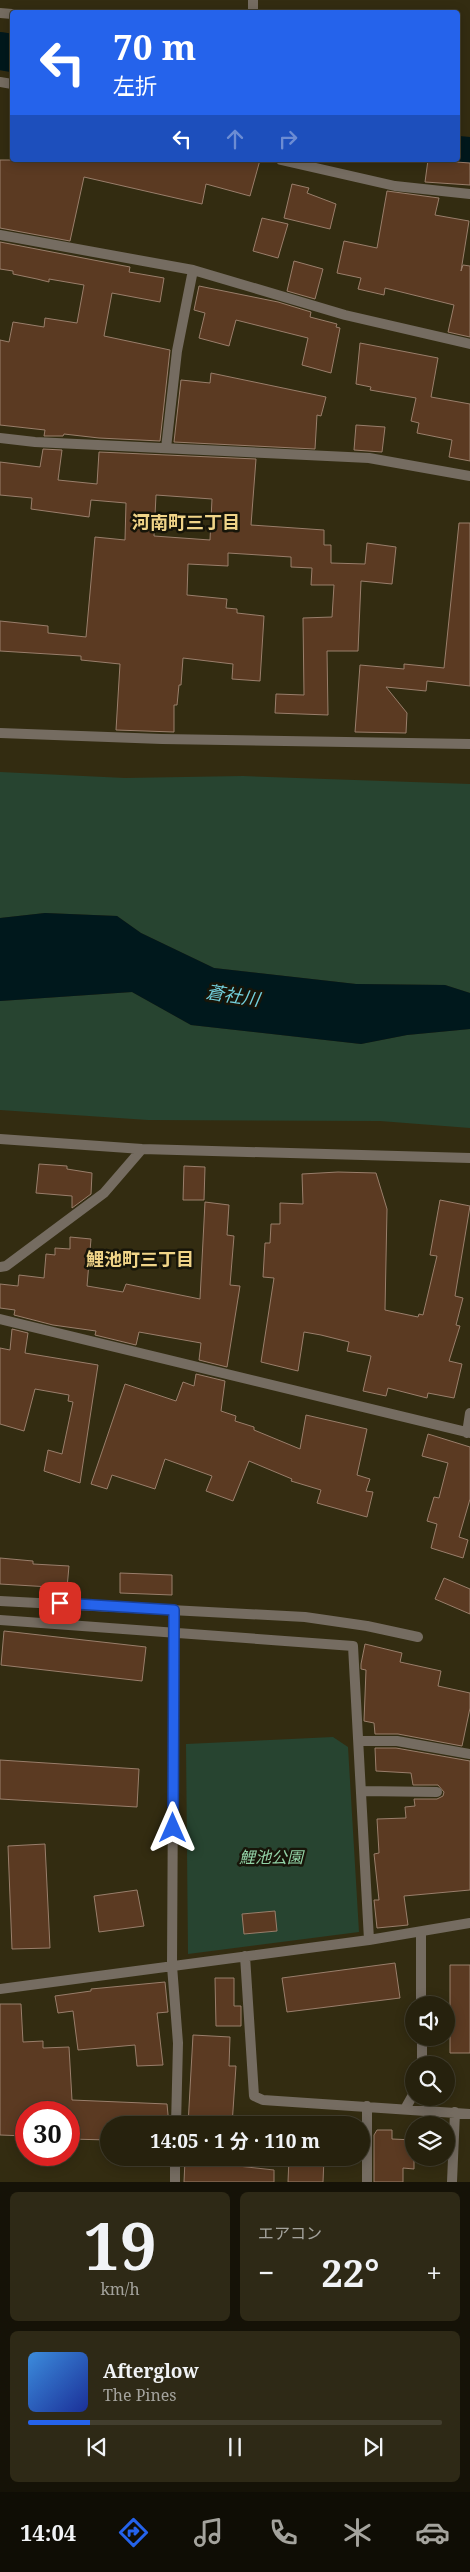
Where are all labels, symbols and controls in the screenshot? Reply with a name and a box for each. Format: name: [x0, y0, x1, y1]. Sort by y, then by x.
text: 70 m: [113, 23, 196, 70]
icon: left: [30, 30, 95, 95]
text: 左折: [113, 70, 157, 100]
icon: left: [168, 125, 196, 153]
icon: ahead: [221, 125, 249, 153]
icon: right: [274, 125, 302, 153]
district label: 河南町三丁目: [132, 510, 240, 534]
water label: 蒼社川: [204, 979, 264, 1011]
district label: 鯉池町三丁目: [86, 1247, 194, 1271]
pin: [39, 1582, 81, 1624]
icon: arrive: [46, 1589, 74, 1617]
position arrow: [146, 1801, 198, 1853]
park label: 鯉池公園: [239, 1846, 305, 1868]
map controls: [405, 1996, 455, 2166]
button: sound: [405, 1996, 455, 2046]
button: search: [405, 2056, 455, 2106]
speed limit sign: 30: [15, 2101, 80, 2166]
button: layers: [405, 2116, 455, 2166]
text: 14:05 · 1 分 · 110 m: [150, 2128, 320, 2154]
text: 19: [83, 2201, 157, 2289]
text: エアコン: [258, 2222, 322, 2244]
text: 22°: [321, 2246, 379, 2298]
text: −: [258, 2253, 274, 2291]
text: +: [426, 2253, 442, 2291]
text: km/h: [100, 2278, 140, 2300]
text: Afterglow: [103, 2358, 199, 2384]
text: The Pines: [103, 2384, 177, 2406]
icon: previous: [83, 2433, 111, 2461]
icon: pause: [221, 2433, 249, 2461]
icon: next: [359, 2433, 387, 2461]
icon: directions: [116, 2515, 151, 2550]
icon: music: [191, 2515, 226, 2550]
icon: phone: [266, 2515, 301, 2550]
icon: climate: [340, 2515, 375, 2550]
icon: car: [415, 2515, 450, 2550]
text: 14:04: [20, 2517, 76, 2547]

